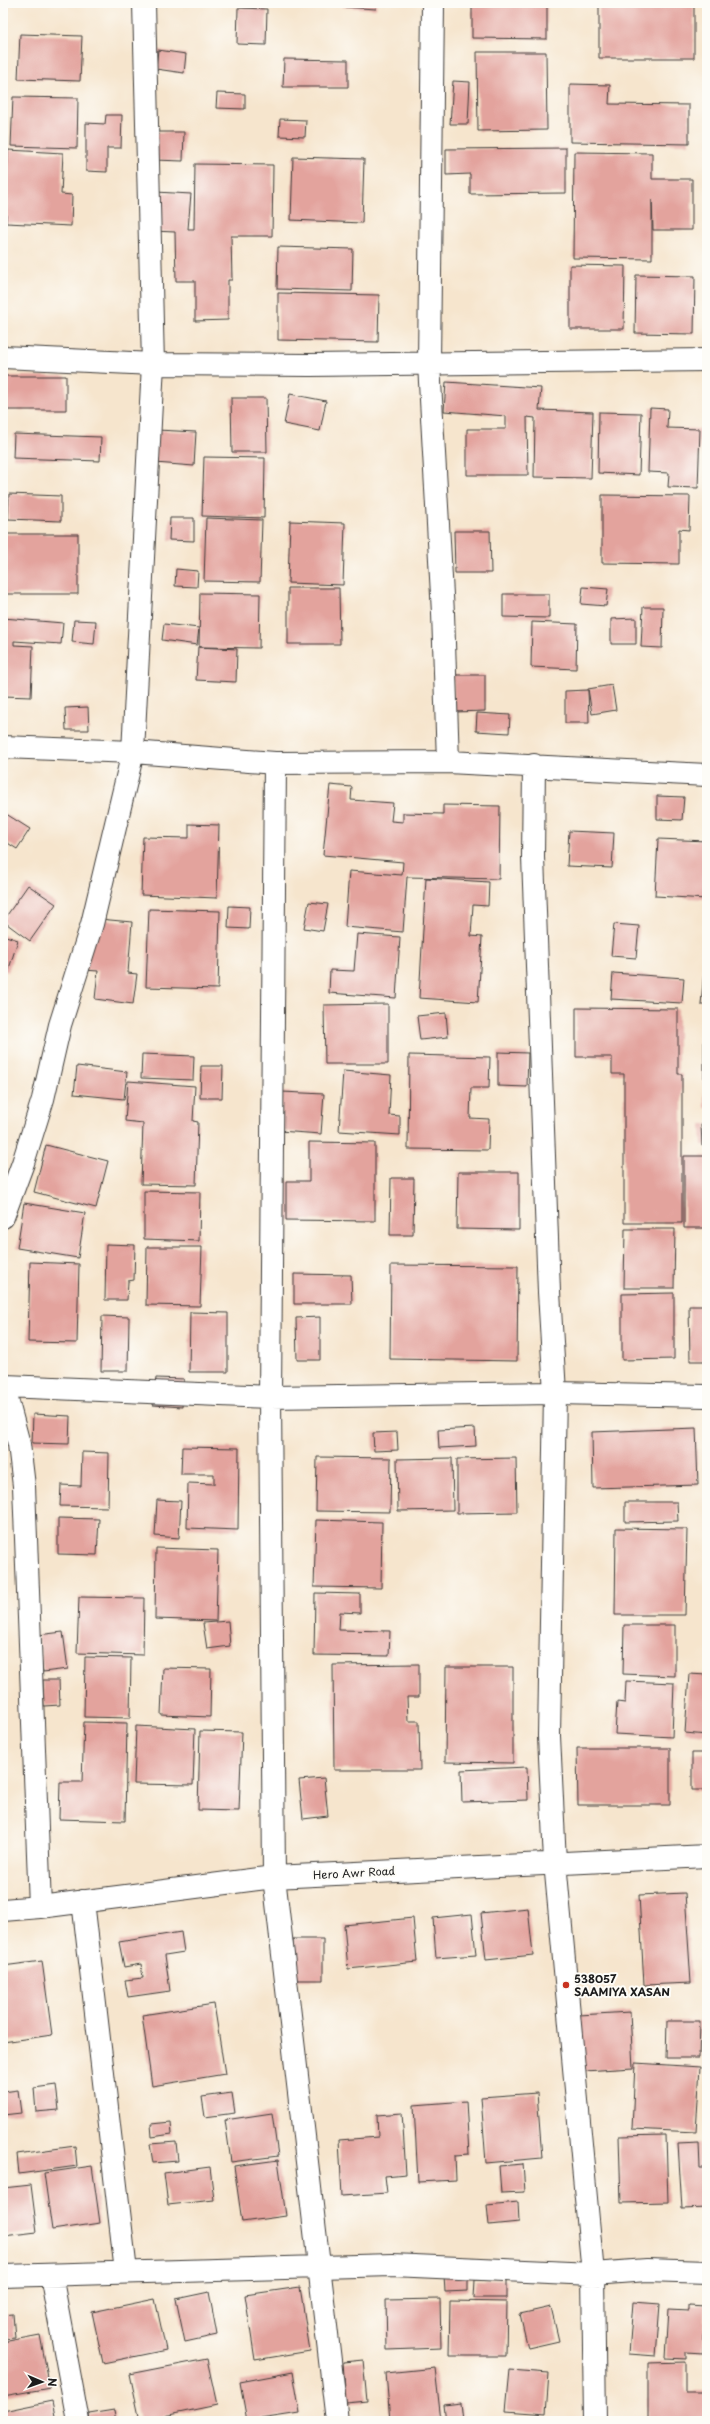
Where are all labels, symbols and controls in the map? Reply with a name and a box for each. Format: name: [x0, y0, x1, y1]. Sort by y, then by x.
street label: Hero Awr Road: [312, 1862, 396, 1883]
place label: 538057 SAAMIYA XASAN: [574, 1970, 670, 2000]
marker: 538057 SAAMIYA XASAN: [561, 1980, 571, 1990]
north arrow: [22, 2362, 62, 2402]
text: N: [44, 2378, 61, 2387]

